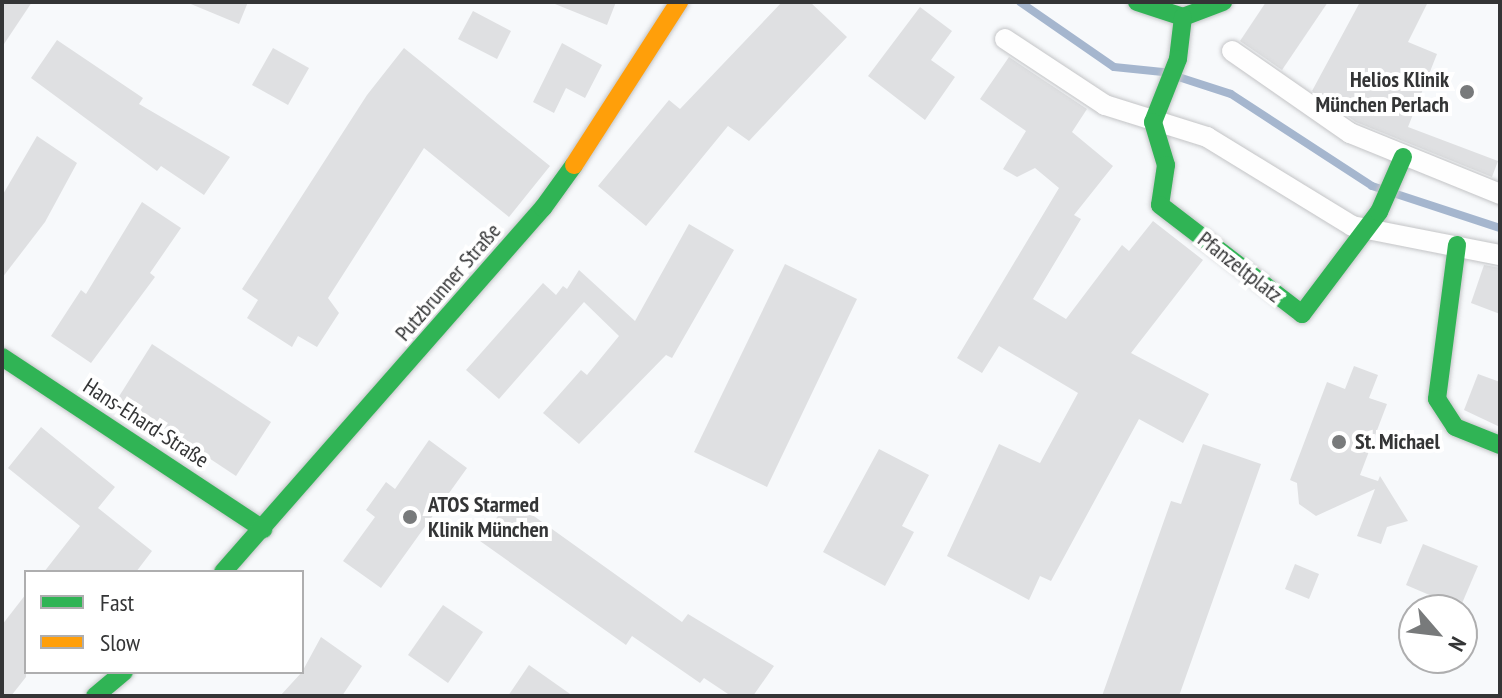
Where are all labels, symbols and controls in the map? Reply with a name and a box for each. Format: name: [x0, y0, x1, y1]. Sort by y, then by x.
place label: Helios Klinik München Perlach: [1316, 66, 1449, 118]
marker: Helios Klinik München Perlach: [1456, 81, 1478, 103]
street label: Putzbrunner Straße: [390, 218, 506, 346]
street label: Pfanzeltplatz: [1193, 226, 1287, 308]
street label: Hans-Ehard-Straße: [78, 373, 214, 473]
place label: St. Michael: [1355, 429, 1441, 455]
marker: St. Michael: [1330, 433, 1348, 451]
place label: ATOS Starmed Klinik München: [428, 491, 549, 542]
marker: ATOS Starmed Klinik München: [399, 506, 421, 528]
legend: [24, 570, 304, 674]
text: Fast: [100, 587, 134, 618]
north arrow: [1398, 594, 1478, 674]
text: Slow: [100, 627, 140, 658]
text: N: [1442, 632, 1473, 656]

